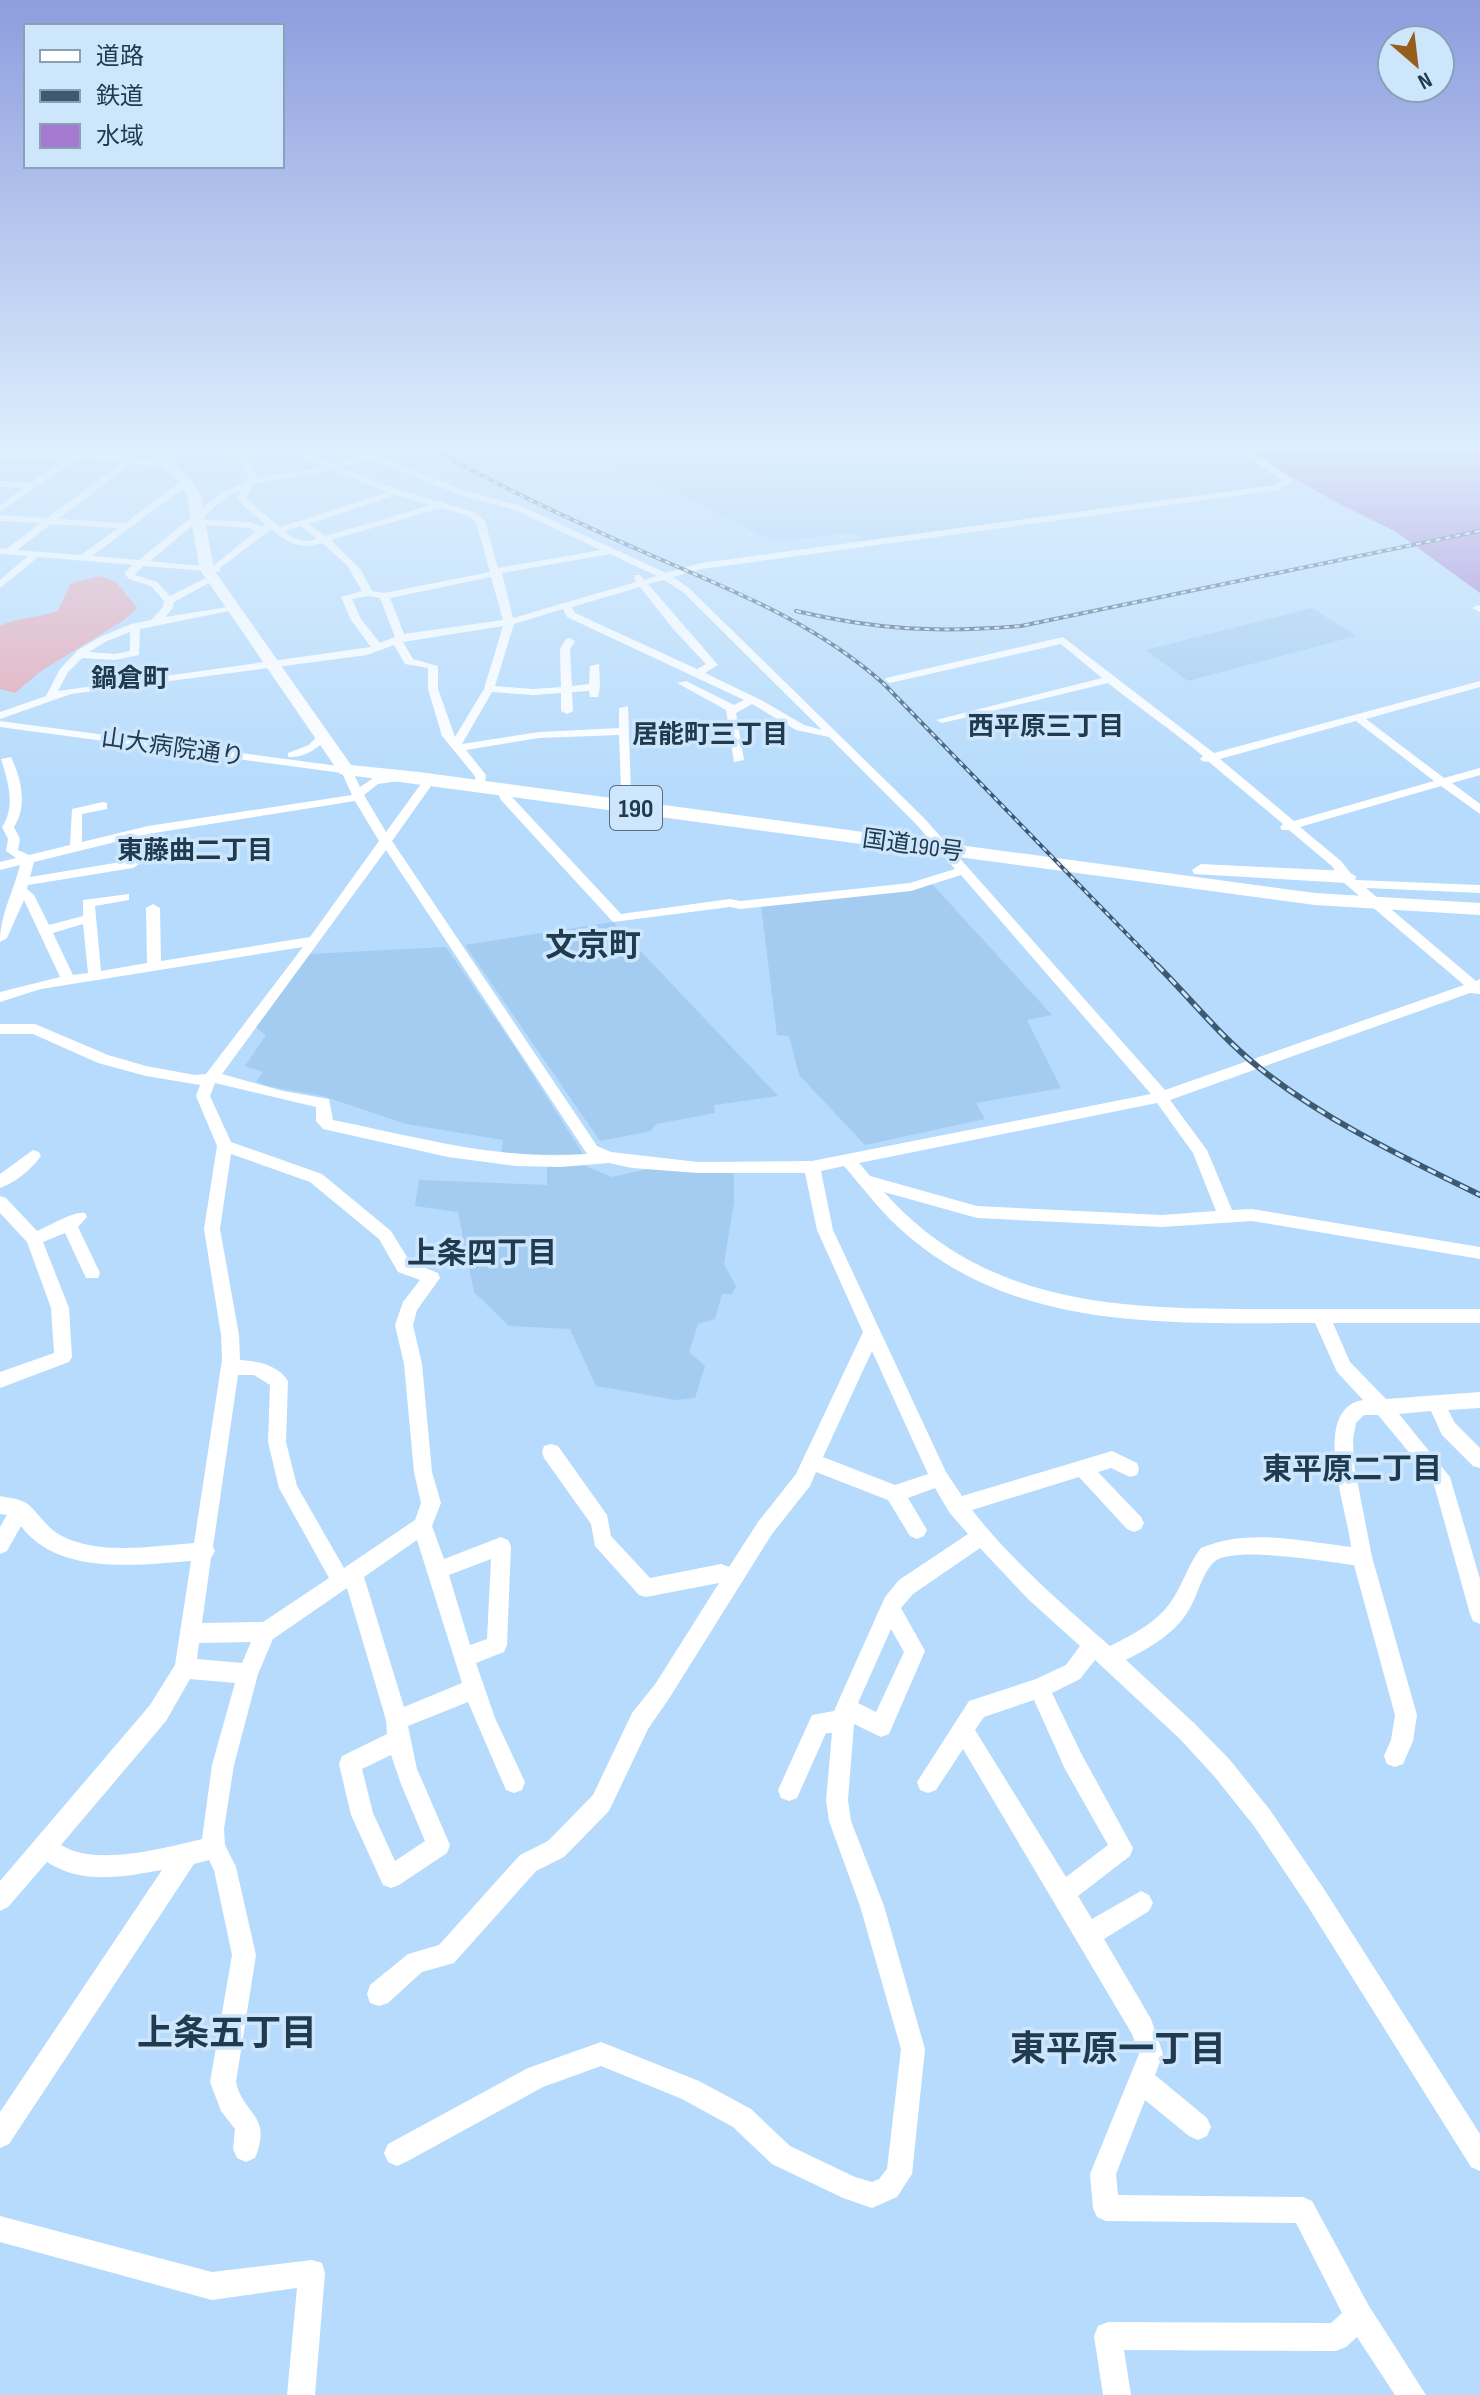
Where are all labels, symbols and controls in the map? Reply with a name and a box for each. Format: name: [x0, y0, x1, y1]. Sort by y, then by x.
legend: [24, 24, 284, 168]
north arrow: [1376, 24, 1456, 104]
text: 道路: [96, 42, 144, 71]
text: N: [1413, 66, 1436, 95]
text: 鉄道: [96, 82, 144, 111]
text: 水域: [96, 122, 144, 151]
district label: 鍋倉町: [91, 664, 169, 695]
district label: 西平原三丁目: [968, 712, 1124, 743]
district label: 居能町三丁目: [632, 720, 788, 751]
street label: 山大病院通り: [100, 723, 246, 772]
road number: 190: [610, 786, 662, 830]
street label: 国道190号: [861, 824, 965, 867]
district label: 東藤曲二丁目: [117, 836, 273, 867]
district label: 文京町: [545, 927, 641, 966]
district label: 上条四丁目: [407, 1236, 557, 1272]
district label: 東平原二丁目: [1262, 1452, 1442, 1488]
district label: 上条五丁目: [137, 2013, 317, 2056]
district label: 東平原一丁目: [1010, 2029, 1226, 2072]

